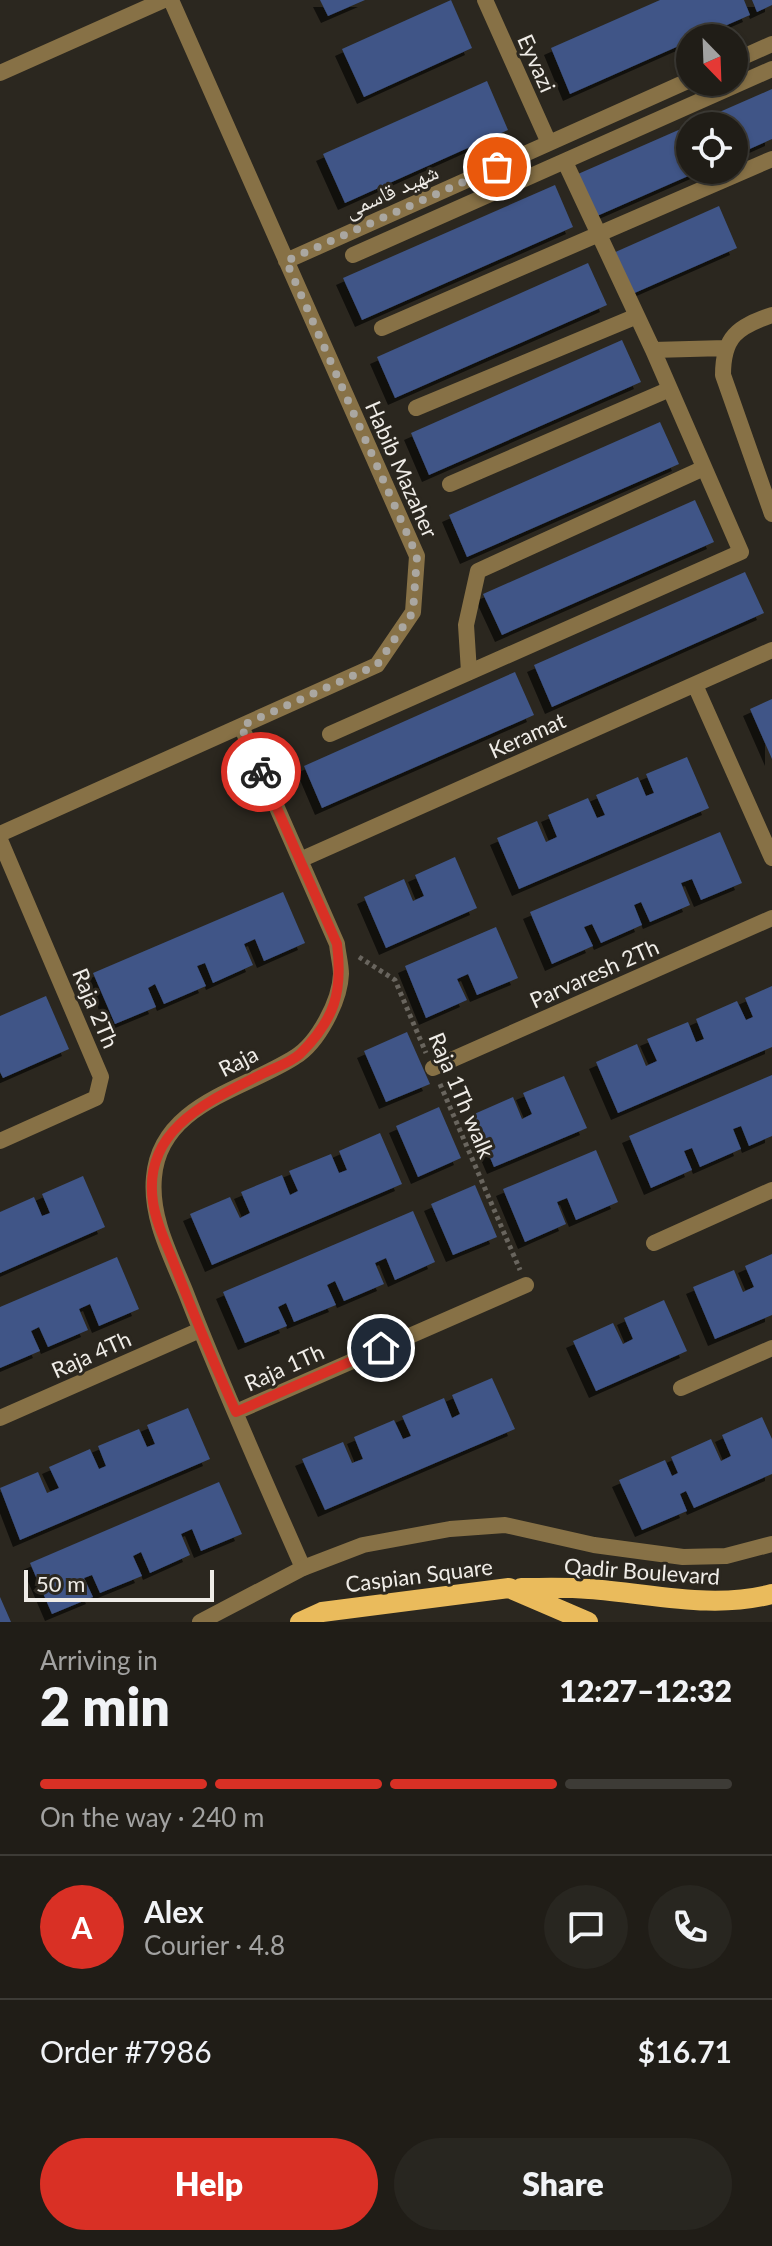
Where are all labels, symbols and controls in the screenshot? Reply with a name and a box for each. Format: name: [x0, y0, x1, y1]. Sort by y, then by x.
north arrow: [676, 24, 748, 96]
map controls: [676, 24, 748, 184]
street label: Eyvazi: [512, 30, 562, 96]
button: locate: [676, 112, 748, 184]
pin: [463, 133, 531, 201]
icon: bag: [475, 145, 519, 189]
street label: شهید قاسمی: [340, 157, 443, 224]
street label: Habib Mazaher: [360, 396, 444, 542]
street label: Keramat: [485, 706, 570, 764]
courier: [221, 732, 301, 812]
icon: bike: [239, 750, 283, 794]
street label: Parvaresh 2Th: [525, 933, 663, 1013]
street label: Raja 2Th: [67, 964, 125, 1052]
street label: Raja 1Th walk: [423, 1028, 501, 1163]
street label: Raja: [214, 1040, 262, 1082]
pin: [347, 1314, 415, 1382]
street label: Raja 4Th: [47, 1325, 135, 1383]
icon: home: [359, 1326, 403, 1370]
street label: Raja 1Th: [240, 1338, 328, 1396]
street label: Qadir Boulevard: [563, 1552, 721, 1590]
street label: Caspian Square: [344, 1553, 494, 1597]
scale bar: [24, 1566, 214, 1602]
text: 50 m: [36, 1570, 85, 1597]
text: Arriving in: [40, 1644, 158, 1676]
text: 12:27–12:32: [559, 1672, 732, 1708]
text: 2 min: [40, 1675, 170, 1737]
text: On the way · 240 m: [40, 1801, 264, 1833]
button: chat: [544, 1885, 628, 1969]
button: phone: [648, 1885, 732, 1969]
text: Alex: [144, 1893, 204, 1929]
text: A: [72, 1909, 92, 1945]
text: Courier · 4.8: [144, 1929, 285, 1961]
text: Order #7986: [40, 2033, 212, 2069]
text: $16.71: [638, 2033, 732, 2069]
button: Help: [40, 2138, 378, 2230]
button: Share: [394, 2138, 732, 2230]

